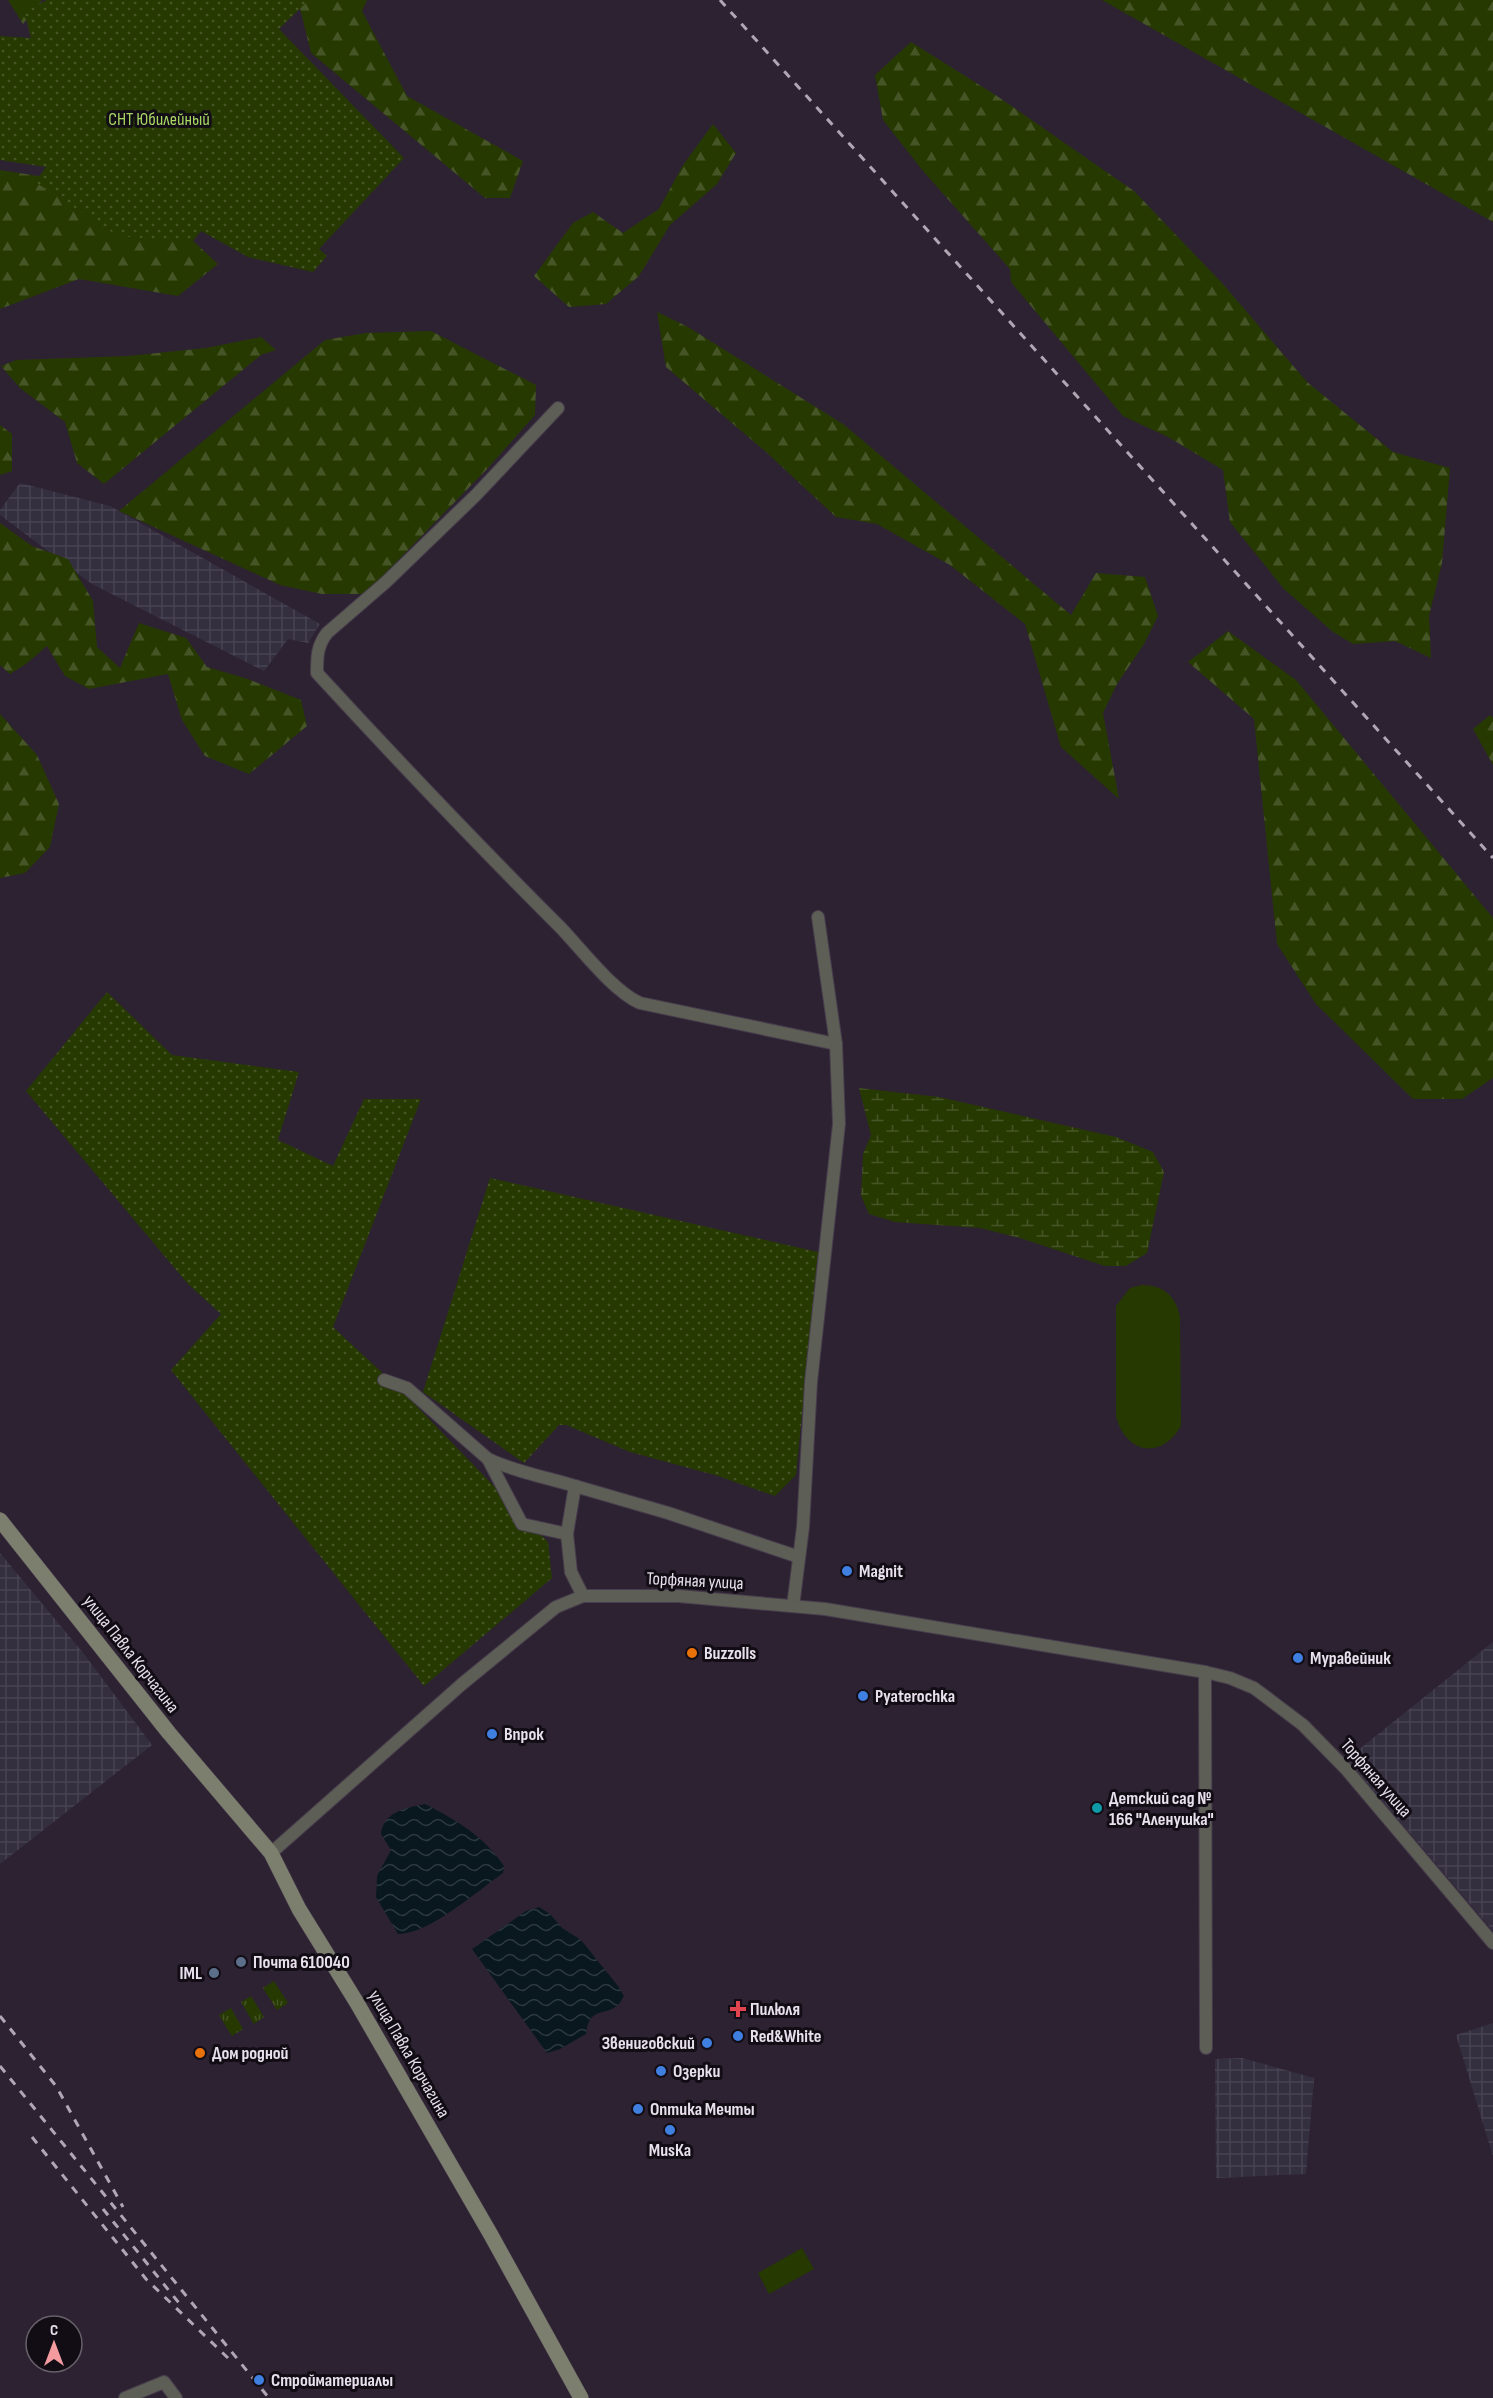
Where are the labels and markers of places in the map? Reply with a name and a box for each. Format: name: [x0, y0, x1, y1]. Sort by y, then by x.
place label: Magnit: [859, 1561, 903, 1582]
marker: Magnit: [840, 1564, 854, 1578]
place label: Buzzolls: [704, 1643, 756, 1664]
marker: Buzzolls: [685, 1646, 699, 1660]
place label: Муравейник: [1310, 1648, 1391, 1669]
marker: Муравейник: [1291, 1651, 1305, 1665]
place label: Pyaterochka: [875, 1686, 955, 1707]
marker: Pyaterochka: [856, 1689, 870, 1703]
place label: Впрок: [504, 1724, 544, 1745]
marker: Впрок: [485, 1727, 499, 1741]
place label: Детский сад № 166 "Аленушка": [1109, 1788, 1214, 1830]
marker: Детский сад № 166 "Аленушка": [1090, 1801, 1104, 1815]
place label: Почта 610040: [253, 1952, 350, 1973]
marker: Почта 610040: [234, 1955, 248, 1969]
place label: IML: [180, 1963, 202, 1984]
marker: IML: [207, 1966, 221, 1980]
place label: Пилюля: [750, 1999, 800, 2020]
marker: Пилюля: [731, 2002, 745, 2016]
place label: Red&White: [750, 2026, 822, 2047]
marker: Red&White: [731, 2029, 745, 2043]
place label: Звениговский: [602, 2033, 695, 2054]
marker: Звениговский: [700, 2036, 714, 2050]
place label: Дом родной: [212, 2043, 289, 2064]
marker: Дом родной: [193, 2046, 207, 2060]
place label: Озерки: [673, 2061, 720, 2082]
marker: Озерки: [654, 2064, 668, 2078]
place label: Оптика Мечты: [650, 2099, 755, 2120]
marker: Оптика Мечты: [631, 2102, 645, 2116]
marker: МиsКа: [663, 2123, 677, 2137]
place label: МиsКа: [649, 2140, 691, 2161]
place label: Стройматериалы: [271, 2370, 393, 2391]
marker: Стройматериалы: [252, 2373, 266, 2387]

